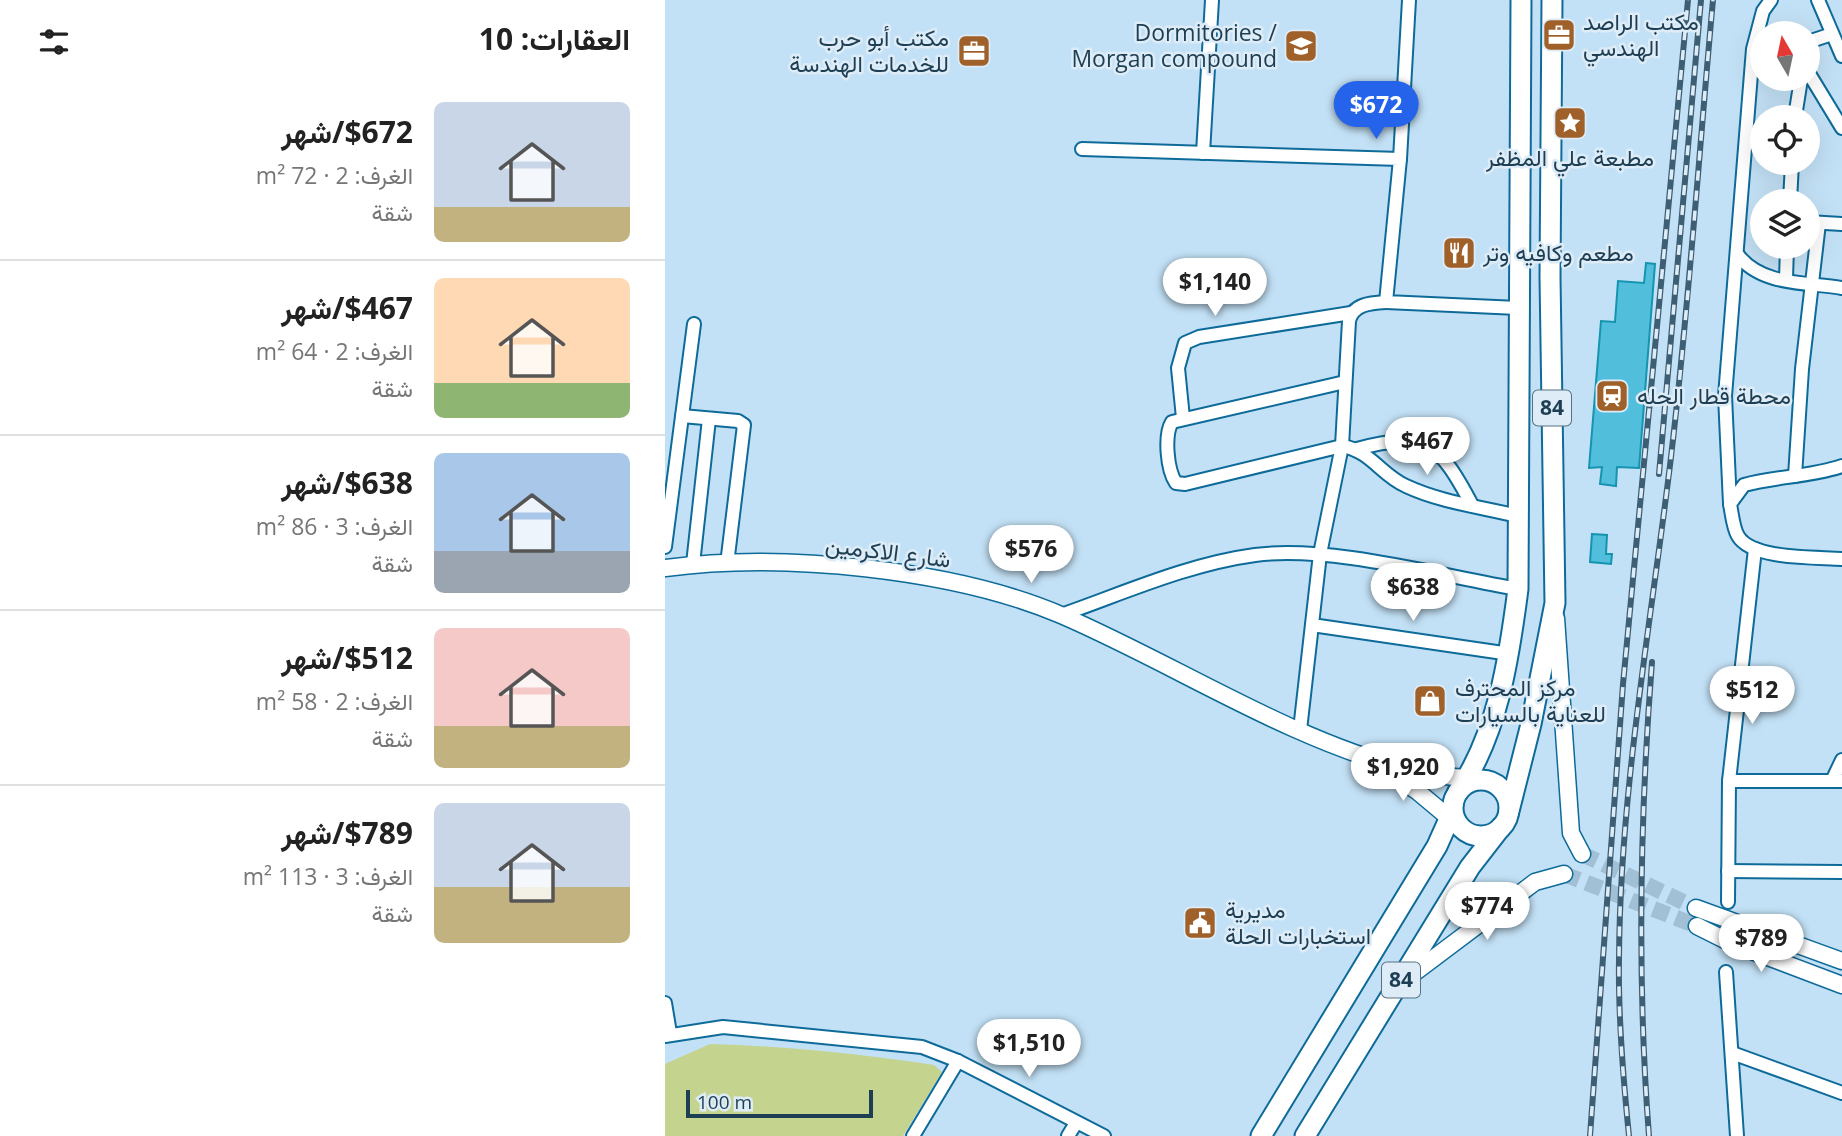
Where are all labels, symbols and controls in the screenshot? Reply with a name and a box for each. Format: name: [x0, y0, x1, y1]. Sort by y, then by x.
place label: مكتب الراصد الهندسي: [1583, 5, 1699, 67]
place label: Dormitories / Morgan compound: [1071, 16, 1278, 74]
office icon: مكتب الراصد الهندسي: [1540, 16, 1578, 54]
text: العقارات: 10: [479, 18, 630, 59]
place label: مكتب أبو حرب للخدمات الهندسة: [789, 21, 949, 79]
north arrow: [1750, 21, 1820, 91]
map controls: [1750, 21, 1820, 259]
icon: filters: [35, 23, 73, 61]
school or university icon: Dormitories / Morgan compound: [1282, 27, 1320, 65]
office icon: مكتب أبو حرب للخدمات الهندسة: [955, 32, 993, 70]
pin: $672: [1335, 82, 1417, 141]
text: $672: [1350, 88, 1402, 120]
place icon: مطبعة علي المظفر: [1551, 104, 1589, 142]
button: locate: [1750, 105, 1820, 175]
text: $672/شهر: [281, 111, 413, 152]
icon: home: [490, 130, 574, 214]
place label: مطبعة علي المظفر: [1485, 141, 1654, 177]
text: الغرف: 2 · 72 m²: [256, 159, 413, 191]
button: layers: [1750, 189, 1820, 259]
text: شقة: [371, 196, 413, 228]
restaurant icon: مطعم وكافيه وتر: [1440, 234, 1478, 272]
place label: مطعم وكافيه وتر: [1482, 236, 1634, 268]
pin: $1,140: [1158, 258, 1272, 318]
text: $1,140: [1179, 265, 1251, 297]
text: $467/شهر: [281, 287, 413, 328]
icon: home: [490, 306, 574, 390]
text: الغرف: 2 · 64 m²: [256, 335, 413, 367]
text: شقة: [371, 372, 413, 404]
station icon: محطة قطار الحله: [1593, 377, 1631, 415]
place label: محطة قطار الحله: [1637, 379, 1791, 411]
road number: 84: [1533, 390, 1571, 426]
pin: $467: [1386, 418, 1468, 477]
text: $467: [1401, 424, 1453, 456]
text: $638/شهر: [281, 462, 413, 503]
icon: home: [490, 481, 574, 565]
text: الغرف: 3 · 86 m²: [256, 510, 413, 542]
pin: $576: [990, 526, 1072, 585]
street label: شارع الاكرمين: [824, 527, 953, 576]
text: $576: [1005, 532, 1057, 564]
text: شقة: [371, 547, 413, 579]
pin: $638: [1372, 564, 1454, 623]
text: $638: [1387, 570, 1439, 602]
text: $512/شهر: [281, 637, 413, 678]
icon: home: [490, 656, 574, 740]
pin: $512: [1711, 666, 1793, 726]
place label: مركز المحترف للعناية بالسيارات: [1455, 671, 1606, 729]
text: $512: [1726, 673, 1778, 705]
shop icon: مركز المحترف للعناية بالسيارات: [1411, 682, 1449, 720]
text: الغرف: 2 · 58 m²: [256, 685, 413, 717]
text: شقة: [371, 722, 413, 754]
pin: $1,920: [1346, 744, 1460, 803]
text: $1,920: [1367, 750, 1439, 782]
text: $789/شهر: [281, 812, 413, 853]
icon: home: [490, 831, 574, 915]
text: الغرف: 3 · 113 m²: [243, 860, 413, 892]
pin: $774: [1446, 883, 1528, 942]
text: $774: [1461, 889, 1513, 921]
place label: مديرية استخبارات الحلة: [1225, 893, 1371, 951]
text: شقة: [371, 897, 413, 929]
public building icon: مديرية استخبارات الحلة: [1181, 904, 1219, 942]
pin: $789: [1720, 914, 1802, 974]
text: $789: [1735, 921, 1787, 953]
road number: 84: [1382, 962, 1420, 998]
pin: $1,510: [972, 1020, 1086, 1079]
text: $1,510: [993, 1026, 1065, 1058]
scale bar: [686, 1087, 873, 1119]
text: 100 m: [697, 1089, 752, 1115]

